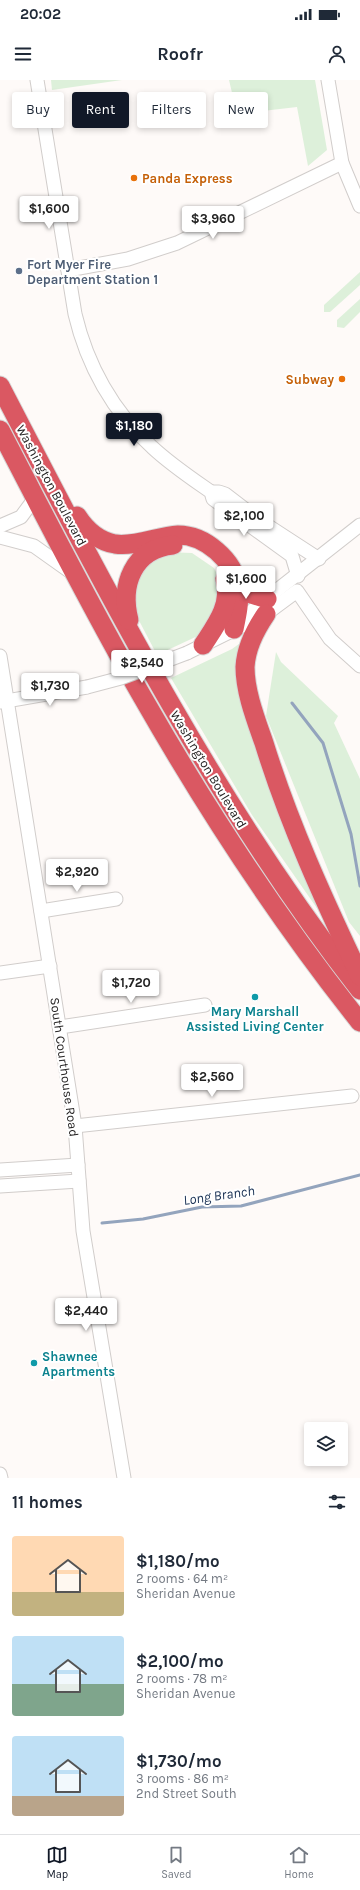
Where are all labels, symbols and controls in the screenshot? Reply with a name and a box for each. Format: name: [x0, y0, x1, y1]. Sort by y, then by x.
text: 20:02: [20, 5, 61, 23]
icon: menu: [12, 43, 34, 65]
text: Roofr: [157, 43, 203, 65]
icon: person: [326, 43, 348, 65]
chip: Buy: [12, 92, 64, 128]
chip: Rent: [72, 92, 129, 128]
chip: Filters: [137, 92, 206, 128]
chip: New: [214, 92, 268, 128]
place label: Panda Express: [142, 171, 233, 186]
marker: Panda Express: [129, 173, 139, 183]
pin: $1,600: [16, 196, 82, 230]
text: $1,600: [28, 201, 70, 216]
pin: $3,960: [180, 206, 246, 240]
text: $3,960: [191, 211, 235, 226]
place label: Fort Myer Fire Department Station 1: [27, 257, 158, 287]
marker: Fort Myer Fire Department Station 1: [14, 266, 24, 276]
place label: Subway: [286, 372, 334, 387]
marker: Subway: [337, 374, 347, 384]
pin: $1,180: [101, 413, 167, 447]
text: $1,180: [115, 418, 153, 433]
street label: Washington Boulevard: [13, 422, 90, 548]
pin: $2,100: [211, 503, 277, 537]
text: $2,100: [223, 508, 265, 523]
pin: $1,600: [213, 566, 279, 600]
text: $1,600: [225, 571, 267, 586]
pin: $2,540: [109, 650, 175, 684]
text: $2,540: [120, 655, 164, 670]
pin: $1,730: [17, 673, 83, 707]
text: $1,730: [30, 678, 70, 693]
street label: Washington Boulevard: [168, 708, 250, 831]
pin: $2,920: [44, 859, 110, 893]
text: $2,920: [55, 864, 99, 879]
pin: $1,720: [98, 970, 164, 1004]
text: $1,720: [111, 975, 151, 990]
marker: Mary Marshall Assisted Living Center: [250, 992, 260, 1002]
street label: South Courthouse Road: [47, 996, 82, 1138]
place label: Mary Marshall Assisted Living Center: [186, 1004, 325, 1034]
pin: $2,560: [179, 1064, 245, 1098]
text: $2,560: [190, 1069, 234, 1084]
water label: Long Branch: [182, 1182, 256, 1209]
pin: $2,440: [53, 1298, 119, 1332]
text: $2,440: [64, 1303, 108, 1318]
place label: Shawnee Apartments: [42, 1349, 115, 1379]
marker: Shawnee Apartments: [29, 1358, 39, 1368]
map controls: [304, 1422, 348, 1466]
button: layers: [304, 1422, 348, 1466]
icon: filters: [326, 1491, 348, 1513]
text: 11 homes: [12, 1492, 83, 1512]
text: $1,180/mo: [136, 1551, 220, 1571]
icon: home: [44, 1552, 92, 1600]
text: 2 rooms · 64 m²: [136, 1571, 228, 1586]
text: Sheridan Avenue: [136, 1586, 236, 1601]
text: $2,100/mo: [136, 1651, 224, 1671]
icon: home: [44, 1652, 92, 1700]
text: 2 rooms · 78 m²: [136, 1671, 228, 1686]
text: Sheridan Avenue: [136, 1686, 236, 1701]
text: $1,730/mo: [136, 1751, 222, 1771]
icon: home: [44, 1752, 92, 1800]
text: 3 rooms · 86 m²: [136, 1771, 229, 1786]
text: 2nd Street South: [136, 1786, 237, 1801]
tab: Map: [46, 1844, 68, 1881]
tab: Saved: [161, 1844, 192, 1881]
tab: Home: [284, 1844, 314, 1881]

